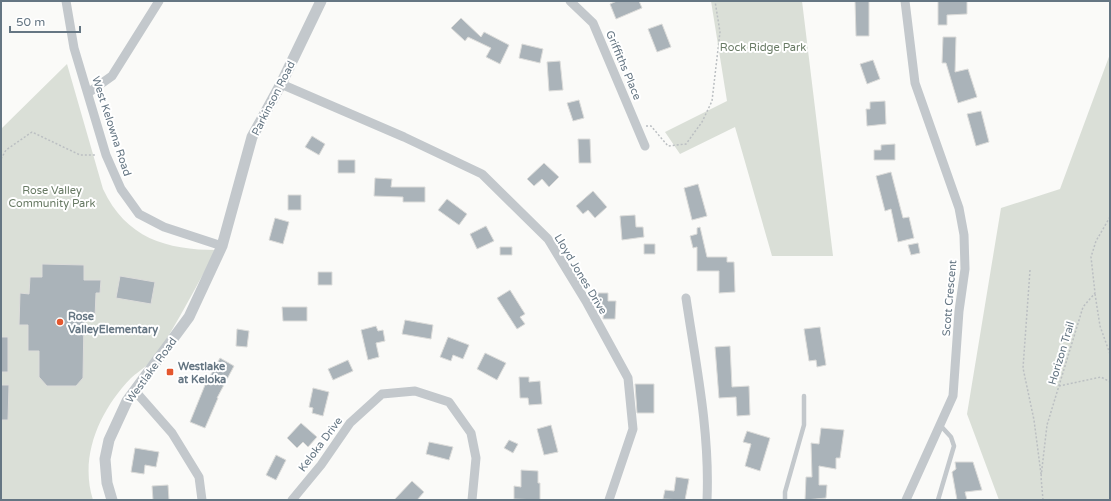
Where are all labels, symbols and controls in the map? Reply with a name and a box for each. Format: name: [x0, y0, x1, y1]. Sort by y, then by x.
scale bar: [10, 8, 80, 34]
text: 50 m: [16, 15, 45, 29]
street label: Griffiths Place: [603, 29, 644, 102]
park label: Rock Ridge Park: [720, 41, 806, 54]
street label: Parkinson Road: [249, 59, 298, 138]
street label: West Kelowna Road: [89, 75, 134, 178]
park label: Rose Valley Community Park: [9, 184, 95, 210]
street label: Lloyd Jones Drive: [551, 232, 610, 317]
street label: Scott Crescent: [940, 259, 959, 337]
place label: Rose ValleyElementary: [68, 310, 158, 337]
marker: Rose ValleyElementary: [55, 317, 65, 327]
street label: Horizon Trail: [1046, 320, 1077, 386]
street label: Westlake Road: [123, 335, 180, 406]
place label: Westlake at Keloka: [178, 360, 226, 386]
marker: Westlake at Keloka: [165, 367, 175, 377]
street label: Keloka Drive: [296, 414, 345, 474]

